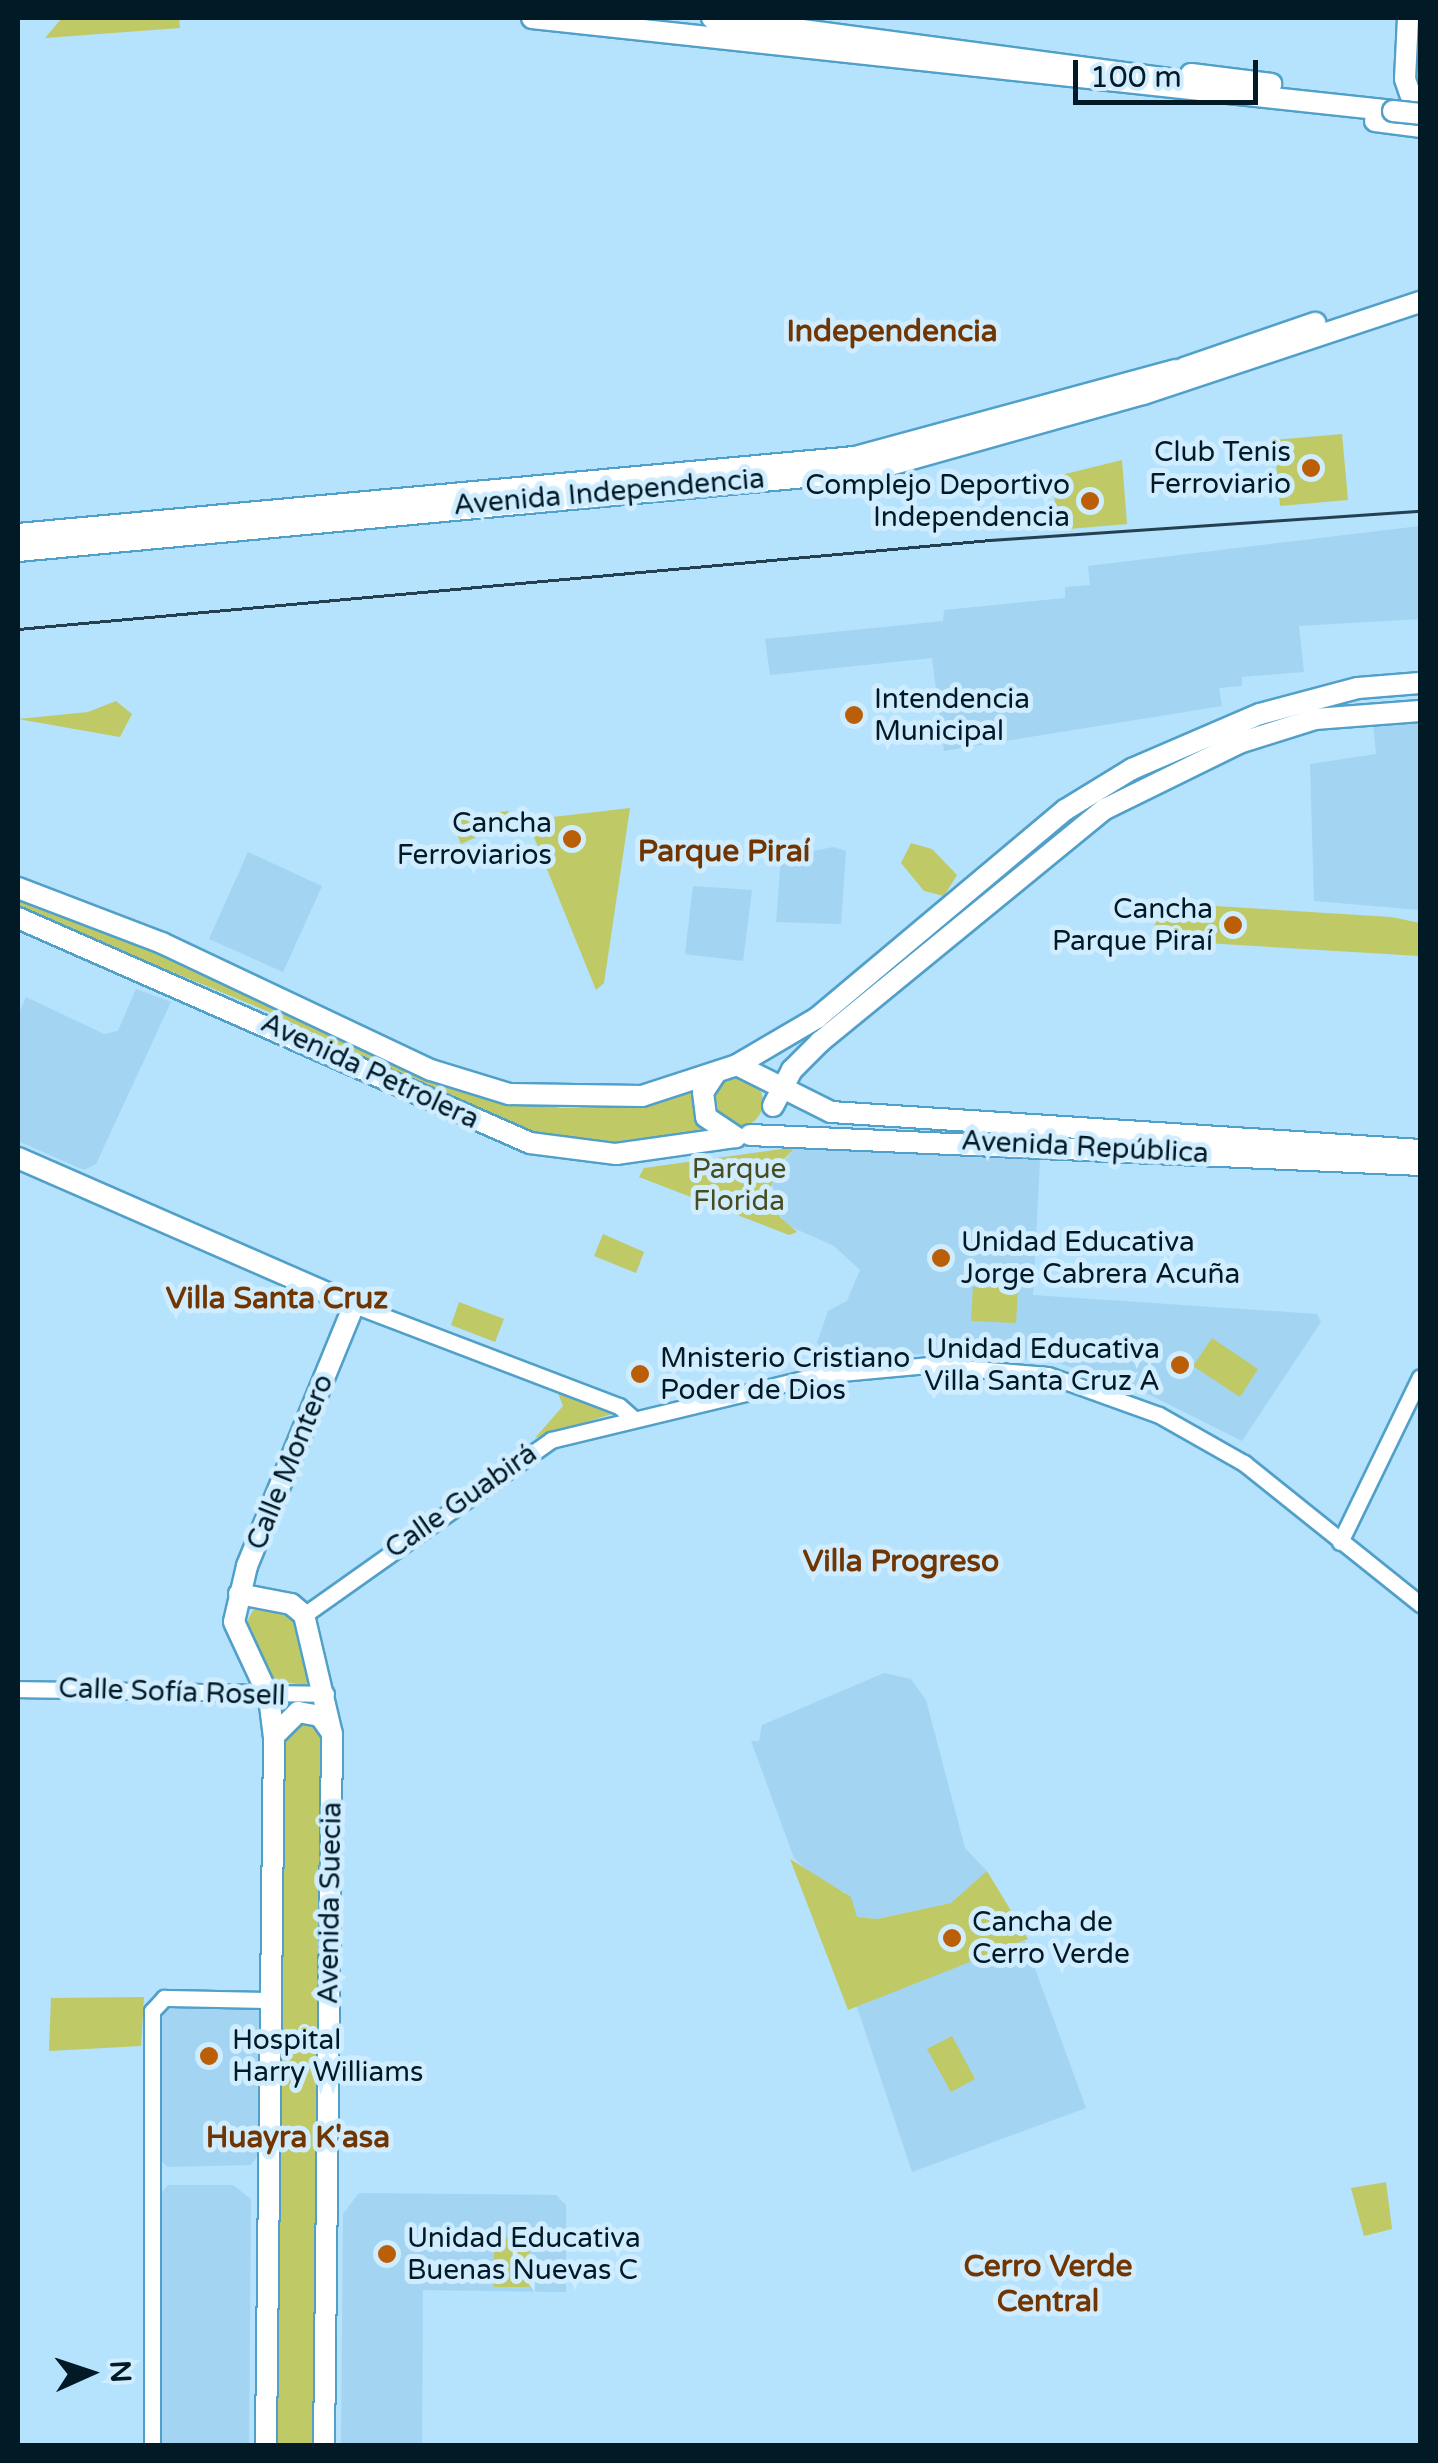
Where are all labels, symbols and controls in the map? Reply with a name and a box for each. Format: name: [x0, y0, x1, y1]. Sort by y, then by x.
scale bar: [1078, 40, 1263, 102]
text: 100 m: [1090, 59, 1182, 96]
district label: Independencia: [786, 314, 998, 350]
place label: Club Tenis Ferroviario: [1149, 435, 1291, 501]
marker: Club Tenis Ferroviario: [1300, 457, 1322, 479]
street label: Avenida Independencia: [452, 462, 766, 522]
place label: Complejo Deportivo Independencia: [805, 468, 1070, 534]
marker: Complejo Deportivo Independencia: [1079, 490, 1101, 512]
place label: Intendencia Municipal: [874, 682, 1030, 748]
marker: Intendencia Municipal: [843, 704, 865, 726]
place label: Cancha Ferroviarios: [397, 806, 552, 872]
marker: Cancha Ferroviarios: [561, 828, 583, 850]
district label: Parque Piraí: [638, 834, 810, 870]
place label: Cancha Parque Piraí: [1052, 892, 1213, 958]
marker: Cancha Parque Piraí: [1222, 914, 1244, 936]
street label: Avenida Petrolera: [256, 1006, 484, 1136]
street label: Avenida República: [960, 1124, 1210, 1170]
park label: Parque Florida: [692, 1152, 786, 1218]
place label: Unidad Educativa Jorge Cabrera Acuña: [961, 1225, 1240, 1291]
marker: Unidad Educativa Jorge Cabrera Acuña: [930, 1247, 952, 1269]
district label: Villa Santa Cruz: [166, 1281, 388, 1317]
place label: Unidad Educativa Villa Santa Cruz A: [924, 1332, 1160, 1398]
place label: Mnisterio Cristiano Poder de Dios: [660, 1341, 910, 1407]
marker: Unidad Educativa Villa Santa Cruz A: [1169, 1354, 1191, 1376]
marker: Mnisterio Cristiano Poder de Dios: [629, 1363, 651, 1385]
street label: Calle Montero: [240, 1369, 340, 1555]
street label: Calle Guabirá: [379, 1436, 543, 1566]
district label: Villa Progreso: [803, 1544, 999, 1580]
street label: Calle Sofía Rosell: [58, 1671, 286, 1713]
street label: Avenida Suecia: [311, 1801, 349, 2005]
place label: Cancha de Cerro Verde: [972, 1905, 1130, 1971]
marker: Cancha de Cerro Verde: [941, 1927, 963, 1949]
place label: Hospital Harry Williams: [232, 2023, 423, 2089]
marker: Hospital Harry Williams: [196, 2043, 222, 2069]
district label: Huayra K'asa: [206, 2120, 390, 2156]
place label: Unidad Educativa Buenas Nuevas C: [407, 2221, 641, 2287]
marker: Unidad Educativa Buenas Nuevas C: [376, 2243, 398, 2265]
district label: Cerro Verde Central: [963, 2249, 1133, 2320]
north arrow: [40, 2323, 140, 2423]
text: N: [102, 2359, 138, 2384]

